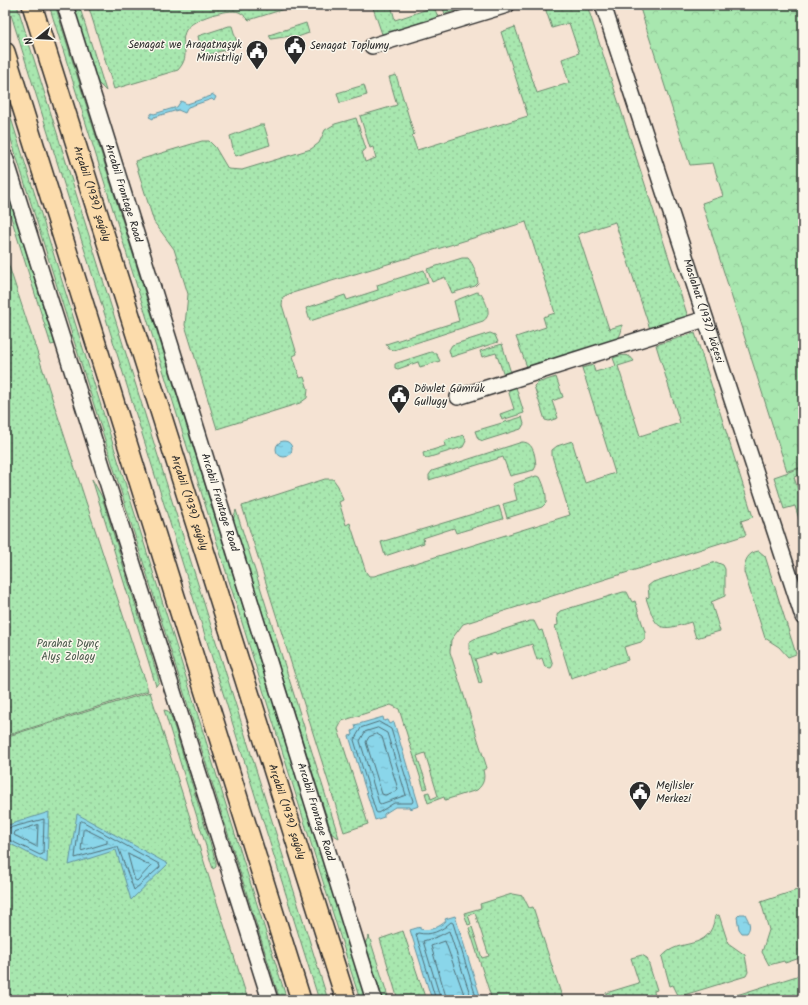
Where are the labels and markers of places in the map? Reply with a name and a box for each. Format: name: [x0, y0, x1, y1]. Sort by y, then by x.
public building icon: Senagat Toplumy: [282, 33, 308, 66]
place label: Senagat we Aragatnaşyk Ministrligi: [128, 36, 243, 67]
place label: Senagat Toplumy: [310, 37, 390, 55]
public building icon: Senagat we Aragatnaşyk Ministrligi: [244, 38, 270, 71]
place label: Döwlet Gümrük Gullugy: [414, 380, 485, 411]
public building icon: Döwlet Gümrük Gullugy: [386, 382, 412, 415]
place label: Mejlisler Merkezi: [656, 777, 695, 808]
public building icon: Mejlisler Merkezi: [627, 779, 653, 812]

